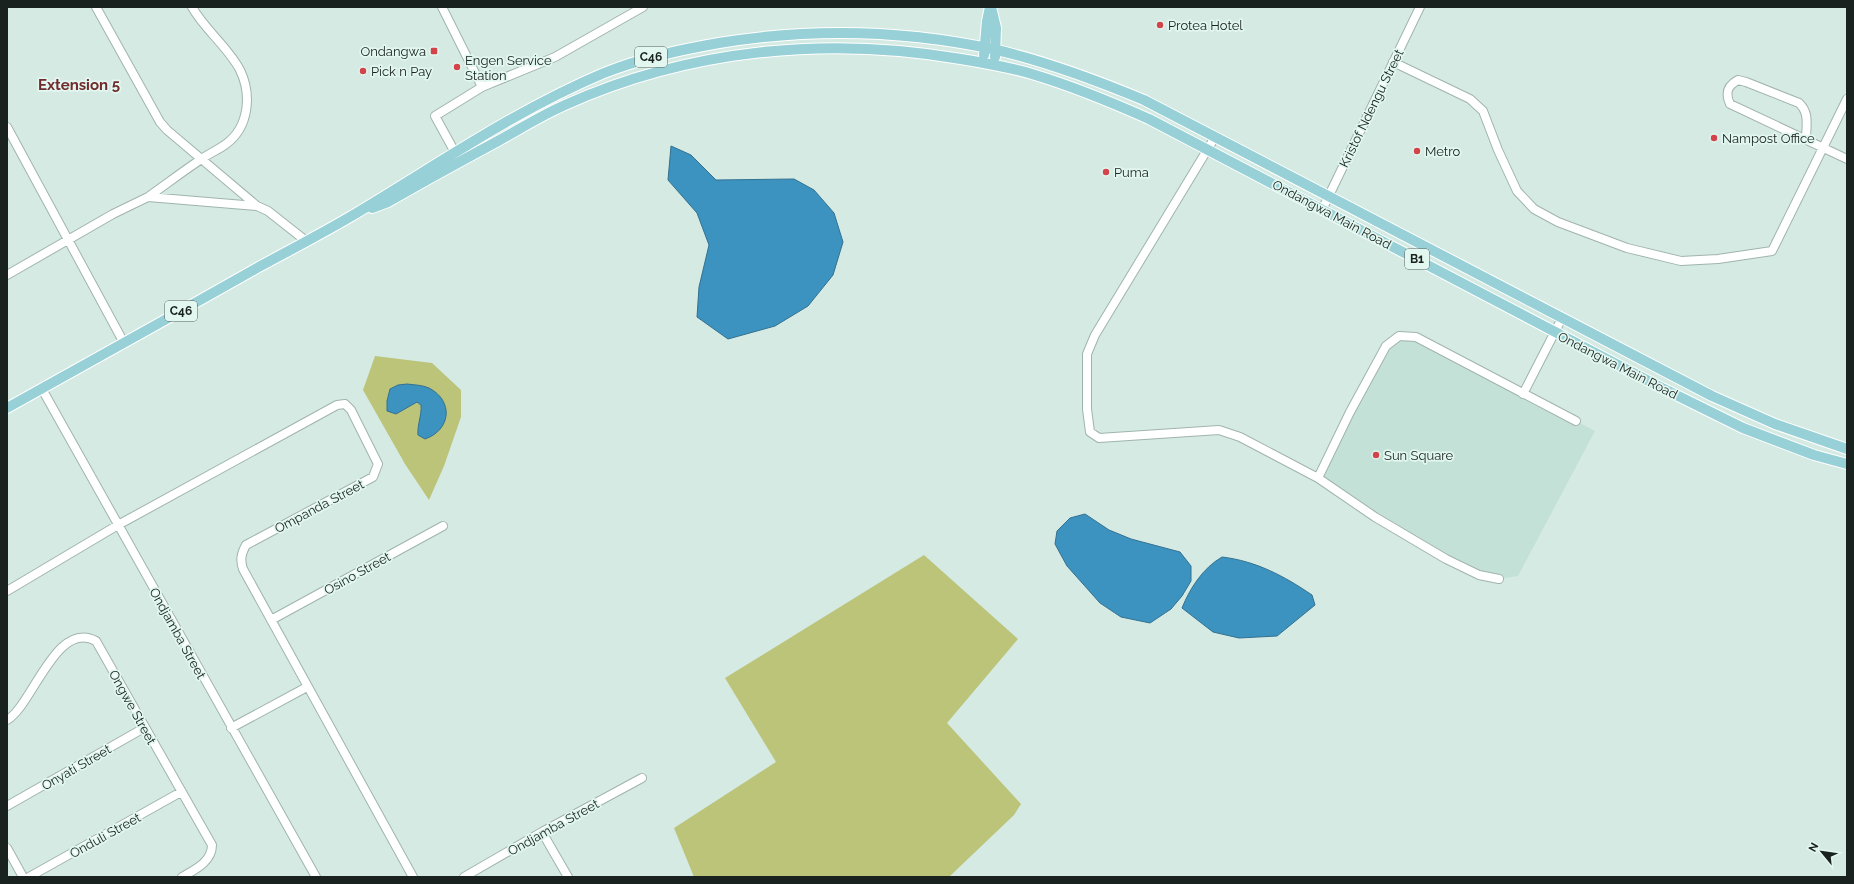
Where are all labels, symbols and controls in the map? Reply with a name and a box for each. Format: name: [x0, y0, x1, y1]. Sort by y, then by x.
place label: Protea Hotel: [1168, 18, 1243, 33]
marker: Protea Hotel: [1155, 20, 1165, 30]
place label: Ondangwa: [360, 44, 426, 59]
marker: Ondangwa: [429, 46, 439, 56]
street label: Kristof Ndengu Street: [1336, 46, 1407, 170]
road number: C46: [635, 47, 667, 67]
place label: Engen Service Station: [465, 53, 552, 83]
marker: Engen Service Station: [452, 62, 462, 72]
place label: Pick n Pay: [371, 64, 432, 79]
marker: Pick n Pay: [358, 66, 368, 76]
district label: Extension 5: [38, 76, 120, 94]
place label: Nampost Office: [1722, 131, 1815, 146]
marker: Nampost Office: [1709, 133, 1719, 143]
place label: Metro: [1425, 144, 1461, 159]
marker: Metro: [1412, 146, 1422, 156]
place label: Puma: [1114, 165, 1149, 180]
marker: Puma: [1101, 167, 1111, 177]
street label: Ondangwa Main Road: [1270, 177, 1394, 252]
road number: B1: [1405, 249, 1429, 269]
road number: C46: [165, 301, 197, 321]
street label: Ondangwa Main Road: [1555, 329, 1680, 402]
place label: Sun Square: [1384, 448, 1454, 463]
marker: Sun Square: [1371, 450, 1381, 460]
street label: Ompanda Street: [272, 476, 367, 536]
street label: Osino Street: [321, 549, 394, 598]
street label: Ondjamba Street: [146, 585, 209, 682]
street label: Ongwe Street: [106, 667, 159, 748]
street label: Onyati Street: [39, 741, 114, 793]
street label: Ondjamba Street: [505, 796, 602, 859]
street label: Onduli Street: [67, 809, 144, 861]
north arrow: [1802, 832, 1842, 872]
text: N: [1806, 841, 1821, 854]

